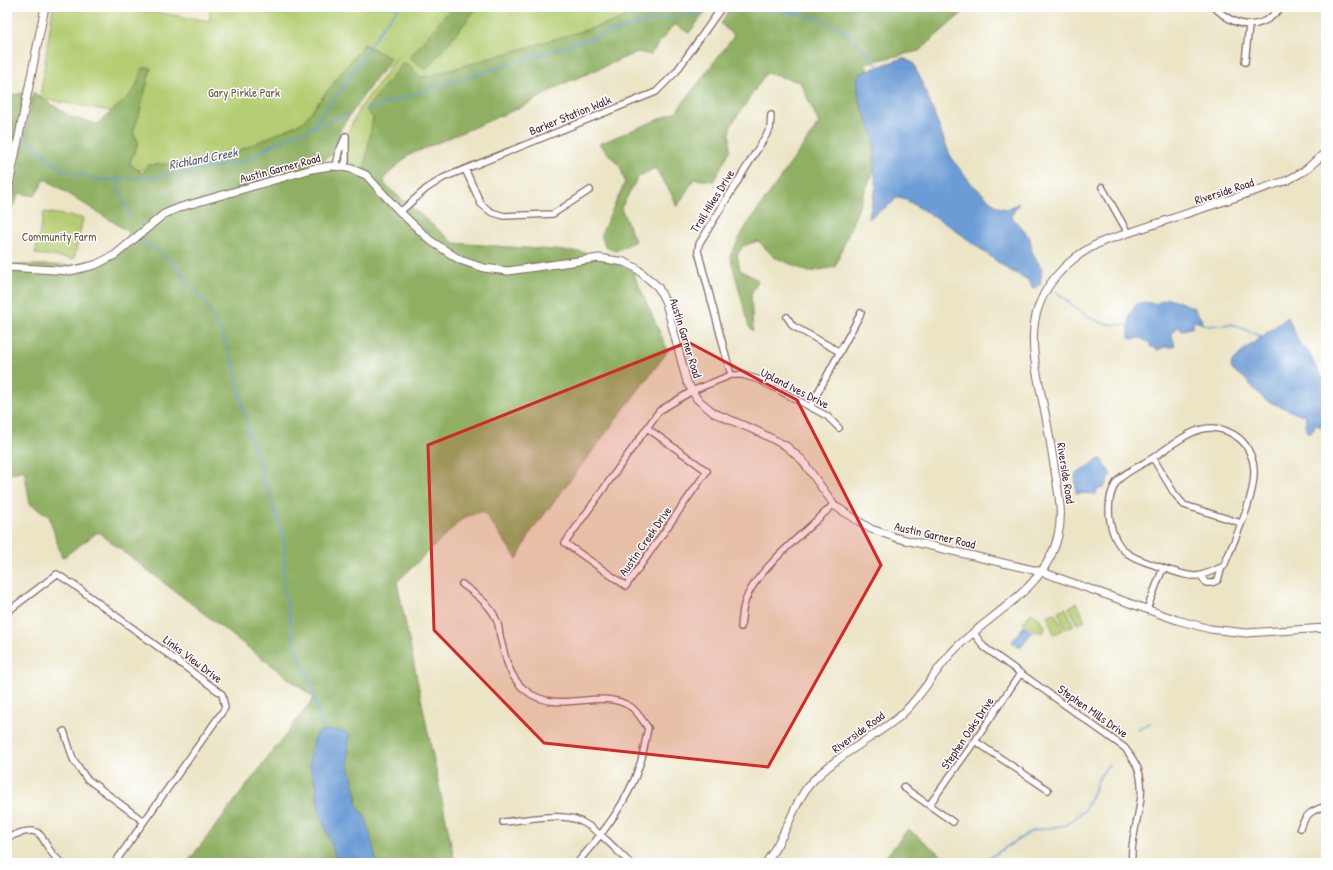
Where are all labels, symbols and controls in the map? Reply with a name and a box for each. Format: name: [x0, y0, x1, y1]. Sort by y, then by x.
park label: Gary Pirkle Park: [208, 84, 280, 101]
street label: Barker Station Walk: [526, 91, 614, 139]
water label: Richland Creek: [167, 142, 240, 173]
street label: Austin Garner Road: [238, 149, 322, 187]
street label: Trail Hikes Drive: [686, 166, 738, 236]
street label: Riverside Road: [1192, 173, 1256, 209]
park label: Community Farm: [22, 228, 96, 245]
street label: Austin Garner Road: [666, 296, 706, 380]
street label: Upland Ives Drive: [758, 363, 832, 413]
street label: Riverside Road: [1053, 441, 1079, 505]
street label: Austin Creek Drive: [615, 503, 675, 579]
street label: Austin Garner Road: [893, 517, 977, 553]
street label: Links View Drive: [160, 631, 226, 687]
street label: Stephen Mills Drive: [1054, 680, 1132, 742]
street label: Stephen Oaks Drive: [937, 693, 998, 773]
street label: Riverside Road: [828, 707, 888, 757]

